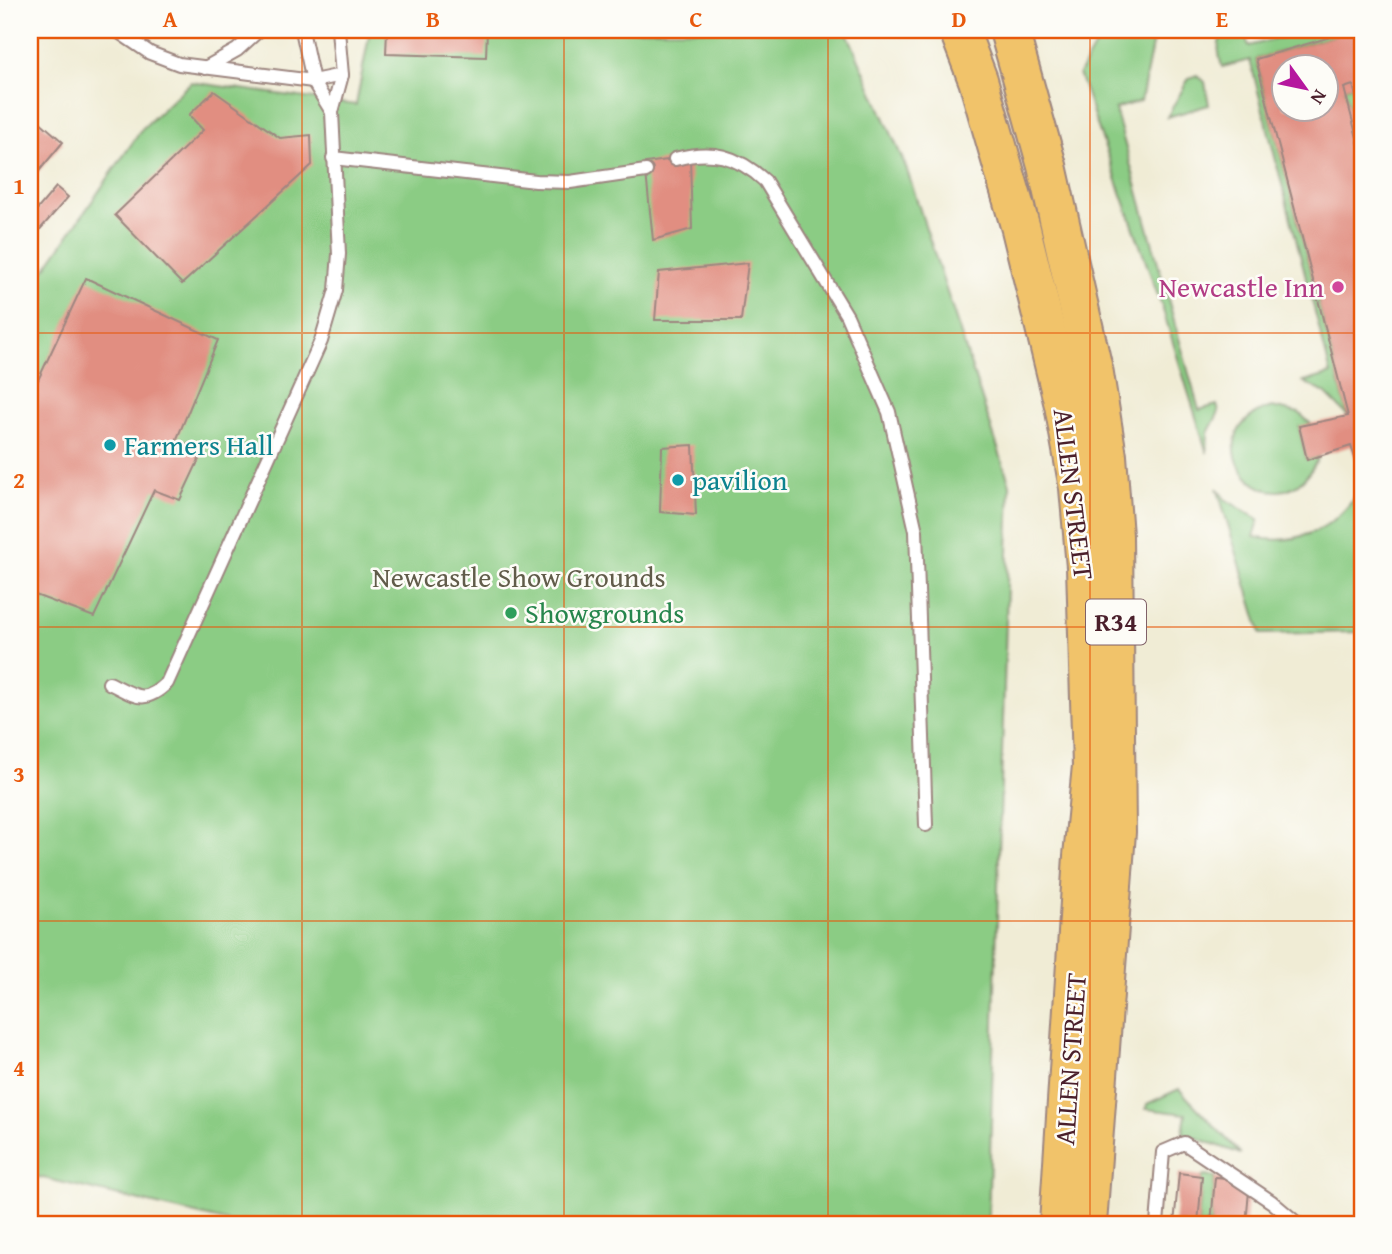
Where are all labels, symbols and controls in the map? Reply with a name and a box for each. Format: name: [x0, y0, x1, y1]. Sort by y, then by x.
text: A: [163, 2, 178, 35]
text: B: [426, 2, 440, 35]
text: C: [689, 2, 703, 35]
text: D: [952, 2, 967, 35]
text: E: [1216, 2, 1228, 35]
north arrow: [1270, 52, 1340, 122]
text: N: [1304, 84, 1334, 110]
text: 1: [13, 169, 25, 202]
place label: Newcastle Inn: [1159, 266, 1324, 307]
marker: Newcastle Inn: [1330, 279, 1346, 295]
street label: ALLEN STREET: [1044, 406, 1105, 582]
place label: Farmers Hall: [124, 424, 274, 465]
marker: Farmers Hall: [102, 437, 118, 453]
place label: pavilion: [692, 459, 788, 500]
text: 2: [13, 463, 25, 496]
marker: pavilion: [670, 472, 686, 488]
park label: Newcastle Show Grounds: [372, 556, 666, 597]
place label: Showgrounds: [525, 592, 684, 633]
road number: R34: [1086, 600, 1146, 644]
marker: Showgrounds: [503, 605, 519, 621]
text: 3: [13, 757, 25, 790]
street label: ALLEN STREET: [1043, 971, 1096, 1146]
text: 4: [13, 1051, 25, 1084]

